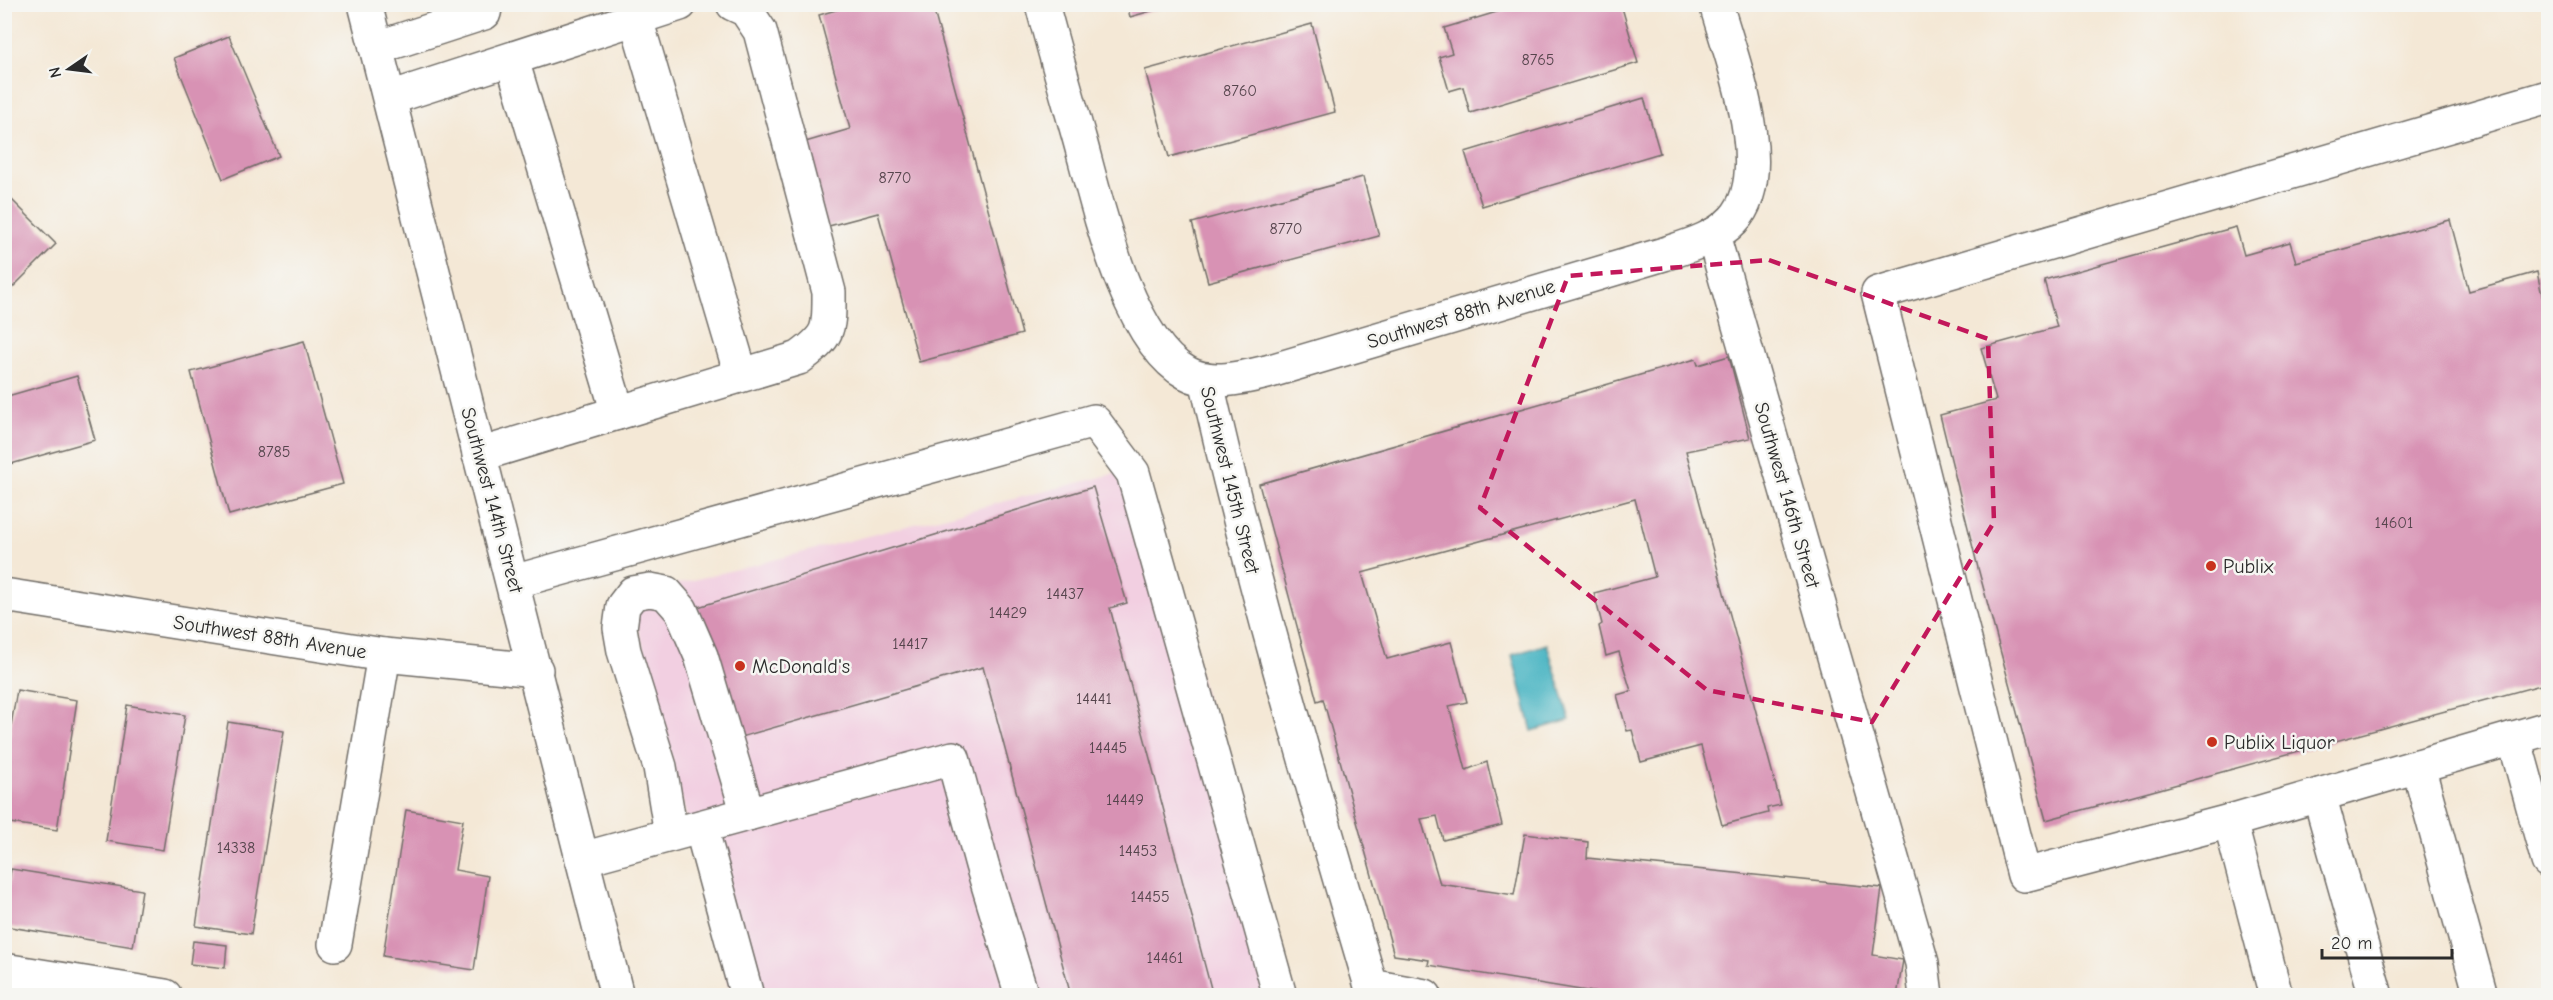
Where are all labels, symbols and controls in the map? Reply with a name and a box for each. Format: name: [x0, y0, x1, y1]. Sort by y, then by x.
north arrow: [39, 39, 99, 99]
house number: 8765: [1521, 51, 1555, 69]
text: N: [45, 65, 65, 80]
house number: 8760: [1223, 82, 1257, 100]
house number: 8770: [878, 169, 912, 187]
house number: 8770: [1269, 220, 1303, 238]
street label: Southwest 88th Avenue: [1364, 274, 1558, 354]
street label: Southwest 145th Street: [1196, 384, 1265, 577]
street label: Southwest 146th Street: [1749, 399, 1825, 592]
street label: Southwest 144th Street: [456, 405, 528, 596]
house number: 8785: [258, 443, 290, 461]
house number: 14601: [2375, 514, 2413, 532]
place label: Publix: [2223, 555, 2274, 578]
marker: Publix: [2204, 559, 2218, 573]
house number: 14437: [1046, 585, 1084, 603]
house number: 14429: [989, 604, 1027, 622]
street label: Southwest 88th Avenue: [172, 610, 368, 664]
house number: 14417: [892, 635, 928, 653]
place label: McDonald's: [752, 655, 850, 678]
marker: McDonald's: [733, 659, 747, 673]
house number: 14441: [1076, 690, 1112, 708]
place label: Publix Liquor: [2224, 731, 2335, 754]
marker: Publix Liquor: [2205, 735, 2219, 749]
house number: 14445: [1089, 739, 1127, 757]
house number: 14449: [1106, 791, 1144, 809]
house number: 14338: [217, 839, 255, 857]
house number: 14453: [1119, 842, 1157, 860]
house number: 14455: [1130, 888, 1170, 906]
scale bar: [2322, 922, 2452, 960]
text: 20 m: [2331, 933, 2372, 954]
house number: 14461: [1147, 949, 1183, 967]

